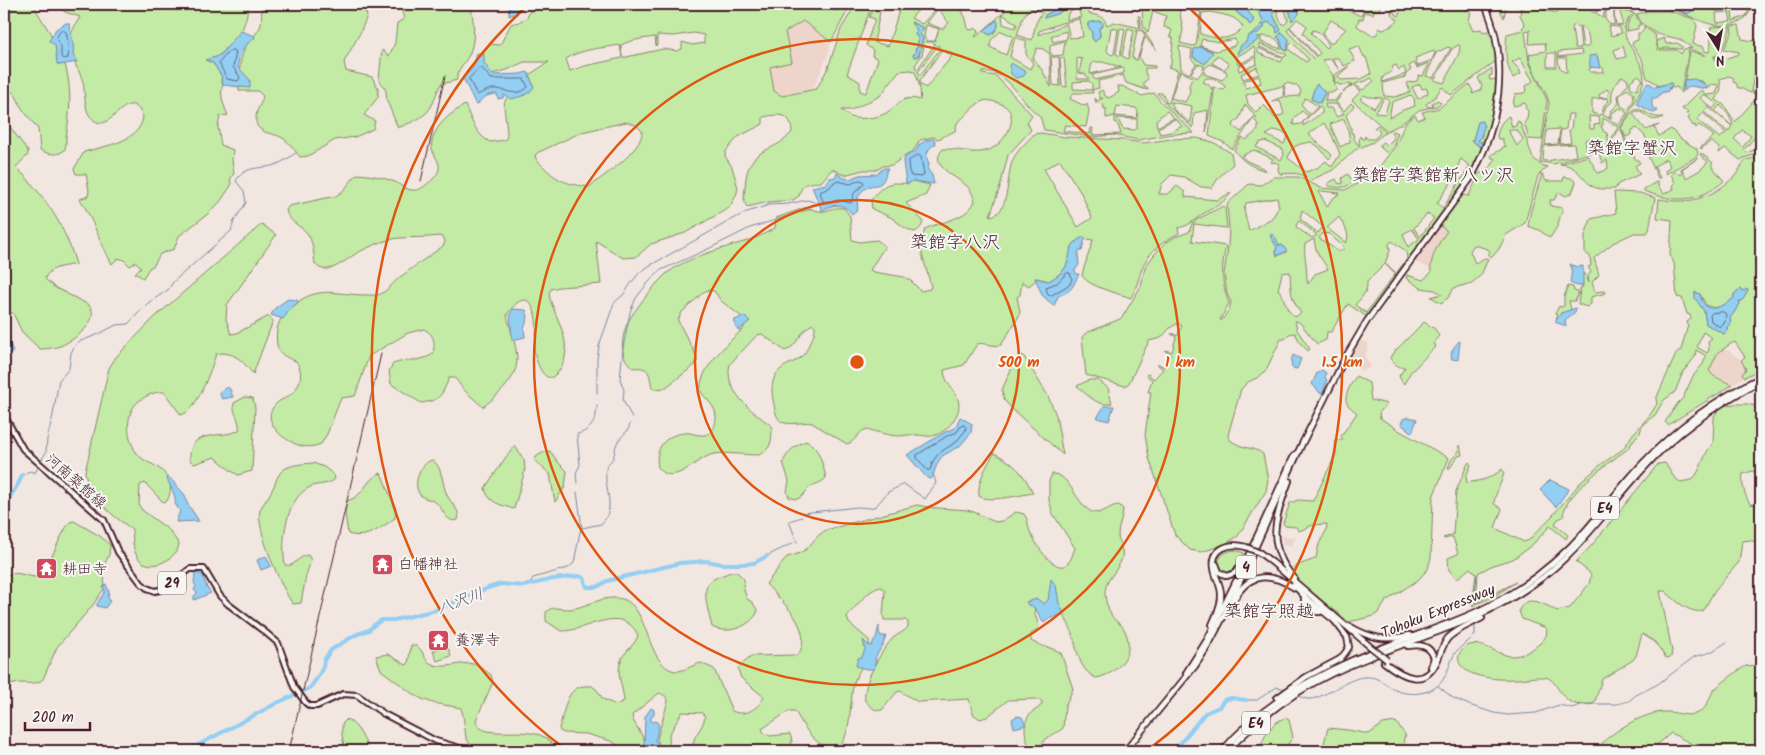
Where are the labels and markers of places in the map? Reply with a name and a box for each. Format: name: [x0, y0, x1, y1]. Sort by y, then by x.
centre of rings: [848, 353, 866, 371]
temple icon: 白幡神社: [370, 552, 394, 576]
place label: 白幡神社: [398, 553, 458, 577]
temple icon: 耕田寺: [34, 557, 58, 581]
place label: 耕田寺: [62, 558, 107, 582]
temple icon: 養澤寺: [427, 628, 451, 652]
place label: 養澤寺: [455, 629, 500, 653]

